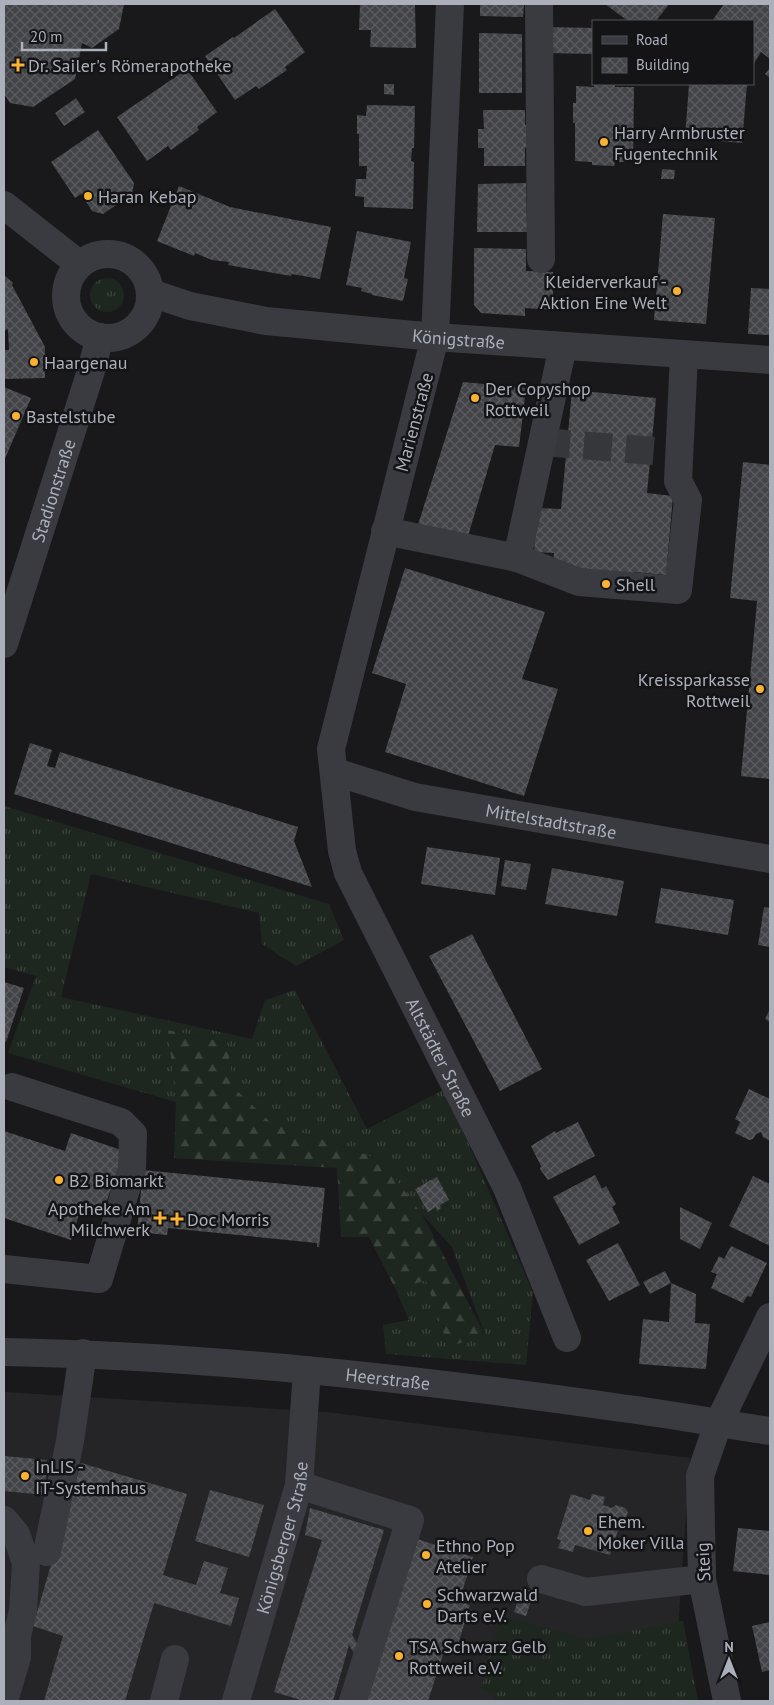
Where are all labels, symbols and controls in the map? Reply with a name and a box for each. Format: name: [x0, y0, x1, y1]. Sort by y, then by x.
scale bar: [22, 20, 106, 52]
legend: [592, 20, 754, 85]
text: 20 m: [30, 27, 63, 46]
text: Road: [636, 30, 668, 49]
place label: Dr. Sailer's Römerapotheke: [28, 54, 231, 77]
text: Building: [636, 55, 690, 74]
marker: Dr. Sailer's Römerapotheke: [12, 59, 24, 71]
place label: Harry Armbruster Fugentechnik: [614, 121, 745, 165]
marker: Harry Armbruster Fugentechnik: [598, 136, 610, 148]
place label: Haran Kebap: [98, 185, 196, 208]
marker: Haran Kebap: [82, 190, 94, 202]
place label: Kleiderverkauf - Aktion Eine Welt: [540, 270, 667, 314]
marker: Kleiderverkauf - Aktion Eine Welt: [671, 285, 683, 297]
street label: Königstraße: [411, 323, 506, 353]
place label: Haargenau: [44, 351, 127, 374]
marker: Haargenau: [28, 356, 40, 368]
street label: Marienstraße: [390, 370, 438, 474]
place label: Der Copyshop Rottweil: [485, 377, 591, 421]
marker: Der Copyshop Rottweil: [469, 392, 481, 404]
place label: Bastelstube: [26, 405, 116, 428]
marker: Bastelstube: [10, 410, 22, 422]
street label: Stadionstraße: [26, 436, 80, 545]
place label: Shell: [616, 573, 656, 596]
marker: Shell: [600, 578, 612, 590]
place label: Kreissparkasse Rottweil: [638, 668, 751, 712]
marker: Kreissparkasse Rottweil: [754, 683, 766, 695]
street label: Mittelstadtstraße: [484, 798, 618, 844]
street label: Altstädter Straße: [401, 994, 481, 1121]
place label: B2 Biomarkt: [69, 1169, 164, 1192]
marker: B2 Biomarkt: [53, 1174, 65, 1186]
place label: Apotheke Am Milchwerk: [48, 1197, 150, 1241]
place label: Doc Morris: [187, 1208, 269, 1231]
marker: Apotheke Am Milchwerk: [154, 1212, 166, 1224]
marker: Doc Morris: [171, 1213, 183, 1225]
street label: Heerstraße: [345, 1362, 431, 1395]
place label: InLIS - IT-Systemhaus: [35, 1455, 146, 1499]
street label: Königsberger Straße: [251, 1461, 312, 1616]
marker: InLIS - IT-Systemhaus: [19, 1470, 31, 1482]
place label: Ehem. Moker Villa: [598, 1510, 684, 1554]
marker: Ehem. Moker Villa: [582, 1525, 594, 1537]
place label: Ethno Pop Atelier: [436, 1534, 515, 1578]
street label: Steig: [690, 1542, 716, 1582]
marker: Ethno Pop Atelier: [420, 1549, 432, 1561]
place label: Schwarzwald Darts e.V.: [437, 1583, 538, 1627]
marker: Schwarzwald Darts e.V.: [421, 1598, 433, 1610]
place label: TSA Schwarz Gelb Rottweil e.V.: [409, 1635, 546, 1679]
north arrow: [704, 1635, 754, 1685]
text: N: [724, 1638, 734, 1656]
marker: TSA Schwarz Gelb Rottweil e.V.: [393, 1650, 405, 1662]

